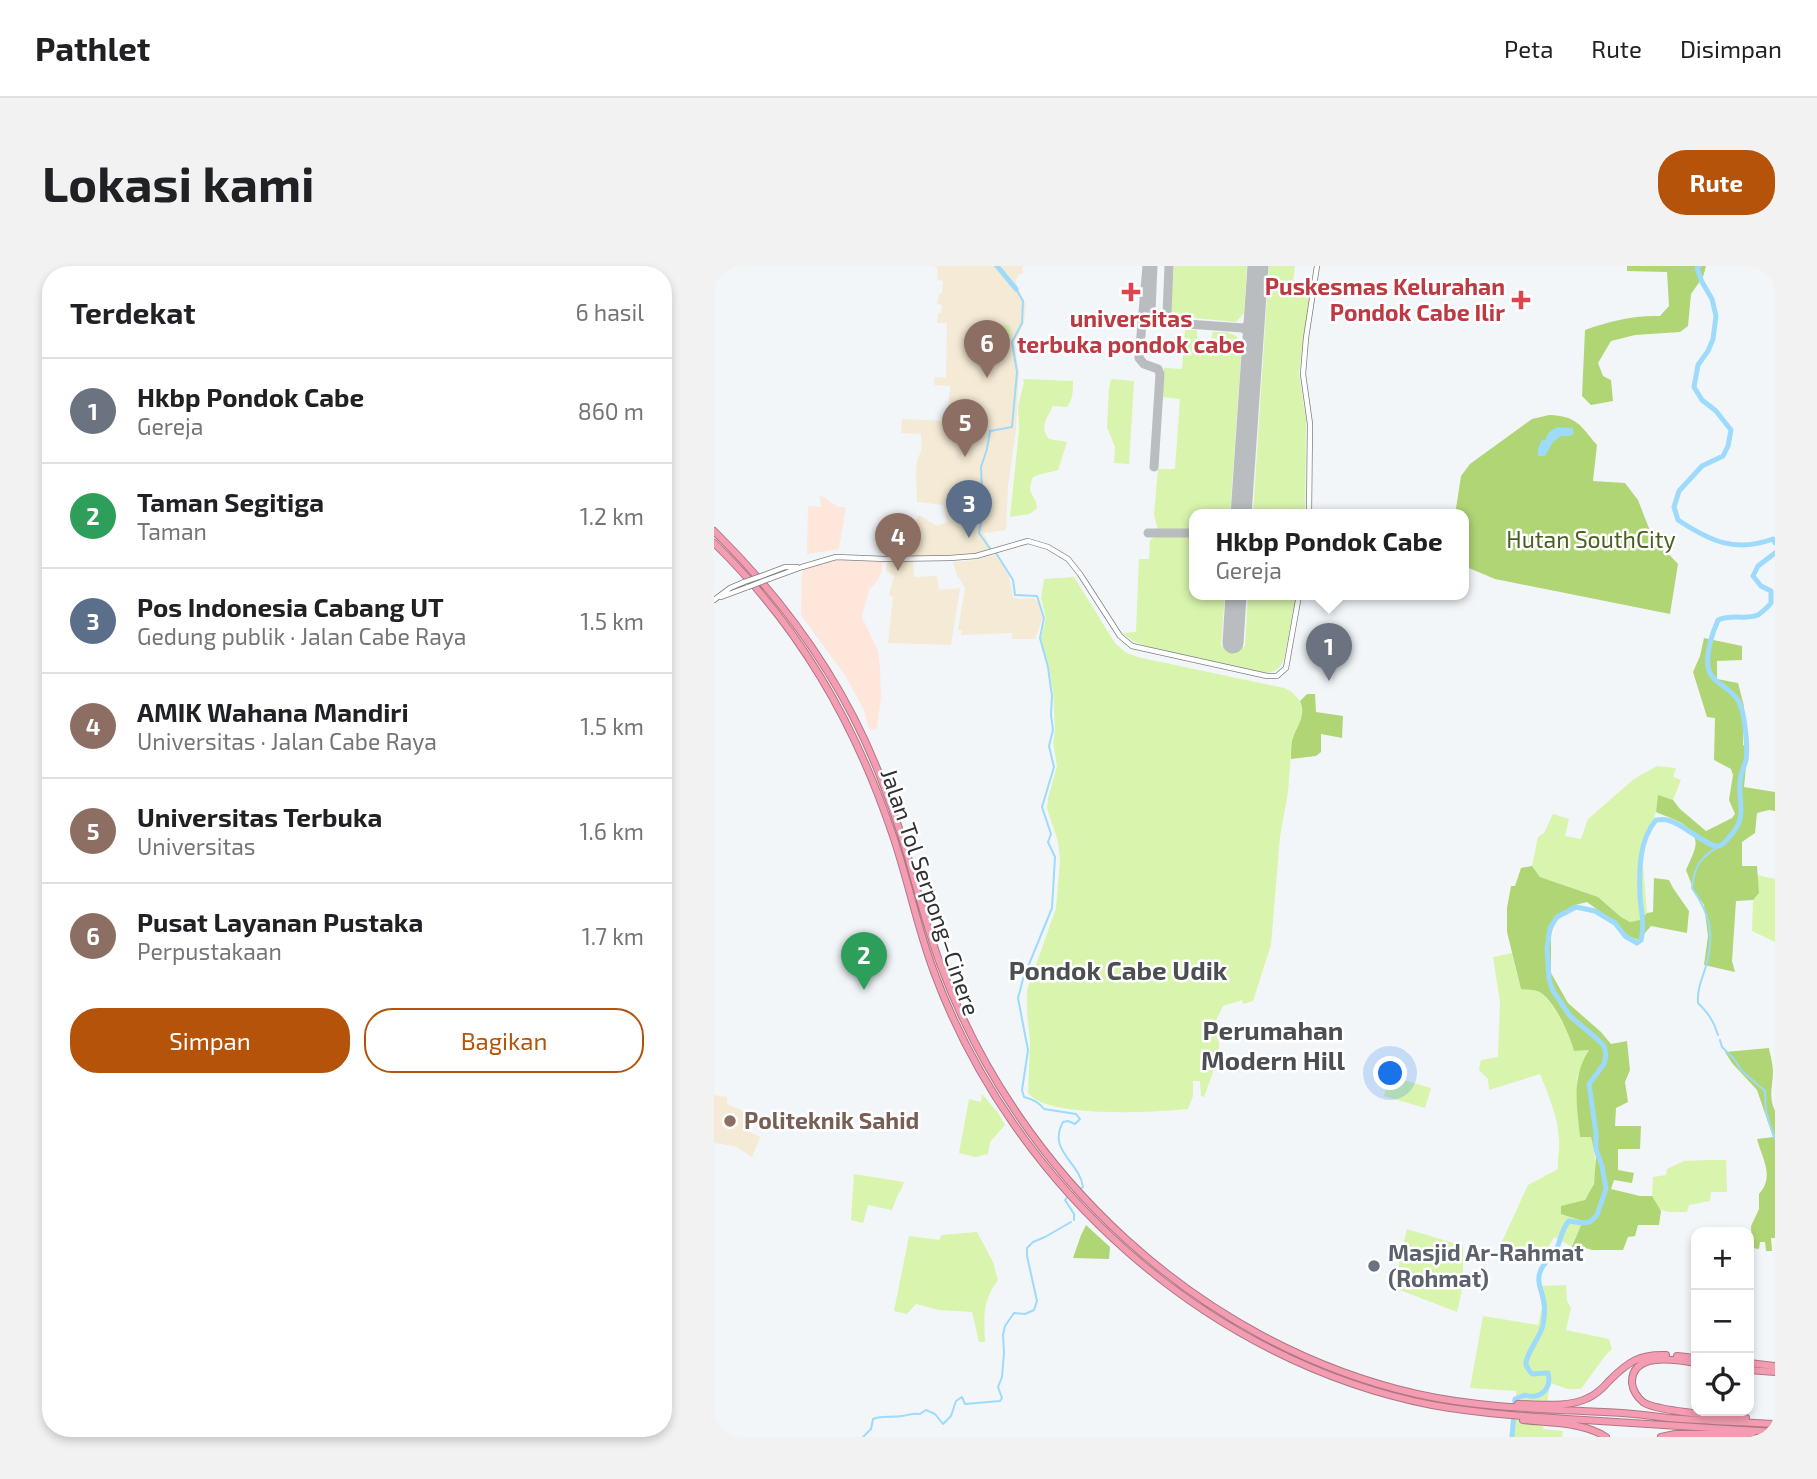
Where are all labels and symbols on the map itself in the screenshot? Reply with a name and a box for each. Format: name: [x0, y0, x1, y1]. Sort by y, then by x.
place label: Puskesmas Kelurahan Pondok Cabe Ilir: [1265, 272, 1505, 326]
marker: universitas terbuka pondok cabe: [1121, 282, 1141, 302]
marker: Puskesmas Kelurahan Pondok Cabe Ilir: [1511, 290, 1531, 310]
place label: universitas terbuka pondok cabe: [1017, 304, 1245, 358]
pin: 6: [964, 320, 1010, 378]
pin: 5: [942, 399, 988, 457]
pin: 3: [946, 480, 992, 538]
pin: 4: [875, 513, 921, 571]
park label: Hutan SouthCity: [1506, 525, 1676, 553]
pin: 1: [1306, 623, 1352, 681]
street label: Jalan Tol Serpong–Cinere: [875, 764, 986, 1019]
pin: 2: [841, 932, 887, 990]
district label: Pondok Cabe Udik: [1009, 954, 1228, 985]
district label: Perumahan Modern Hill: [1201, 1014, 1345, 1075]
your location: [1373, 1056, 1407, 1090]
place label: Politeknik Sahid: [744, 1106, 919, 1134]
marker: Politeknik Sahid: [722, 1113, 738, 1129]
place label: Masjid Ar-Rahmat (Rohmat): [1388, 1238, 1584, 1292]
marker: Masjid Ar-Rahmat (Rohmat): [1366, 1258, 1382, 1274]

